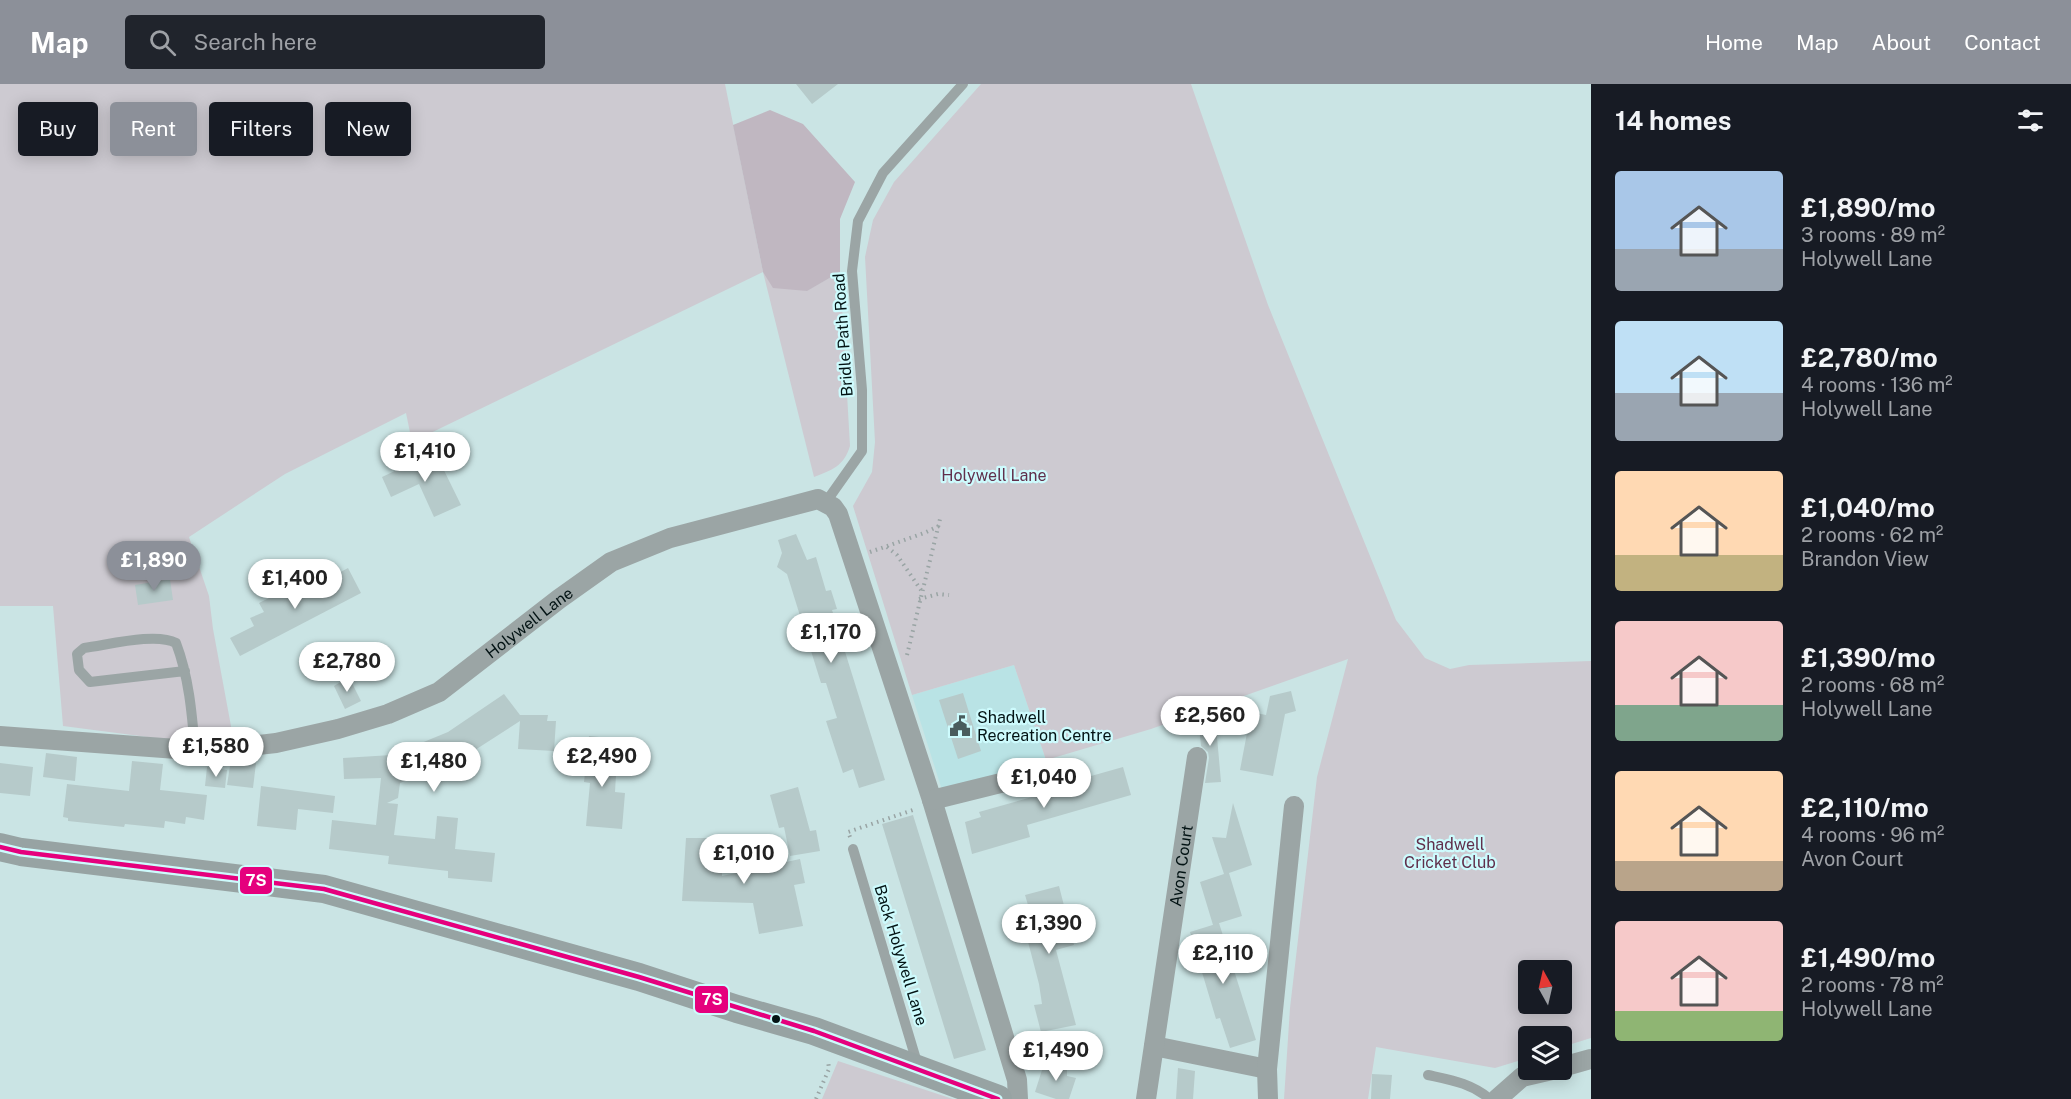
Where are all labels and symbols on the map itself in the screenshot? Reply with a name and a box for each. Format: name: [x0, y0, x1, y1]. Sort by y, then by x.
street label: Bridle Path Road: [829, 273, 857, 397]
pin: £1,410: [376, 432, 474, 483]
park label: Holywell Lane: [941, 466, 1047, 485]
pin: £1,890: [105, 541, 203, 592]
pin: £1,400: [246, 559, 344, 610]
street label: Holywell Lane: [481, 583, 576, 662]
pin: £1,170: [782, 613, 880, 664]
pin: £2,780: [298, 642, 396, 693]
pin: £2,560: [1161, 696, 1259, 747]
place label: Shadwell Recreation Centre: [977, 708, 1112, 745]
public building icon: Shadwell Recreation Centre: [948, 714, 972, 738]
pin: £1,580: [167, 727, 265, 778]
pin: £2,490: [553, 737, 651, 788]
pin: £1,480: [385, 742, 483, 793]
pin: £1,040: [995, 758, 1093, 809]
street label: Avon Court: [1165, 824, 1196, 908]
pin: £1,010: [695, 834, 793, 885]
park label: Shadwell Cricket Club: [1404, 835, 1496, 872]
line badge: 7S: [239, 866, 273, 895]
text: 7S: [245, 871, 267, 890]
street label: Back Holywell Lane: [871, 882, 931, 1028]
pin: £1,390: [1000, 904, 1098, 955]
pin: £2,110: [1174, 934, 1272, 985]
north arrow: [1518, 960, 1572, 1014]
line badge: 7S: [694, 985, 729, 1014]
text: 7S: [701, 990, 723, 1009]
unlabelled marker: [770, 1013, 782, 1025]
pin: £1,490: [1007, 1031, 1105, 1082]

